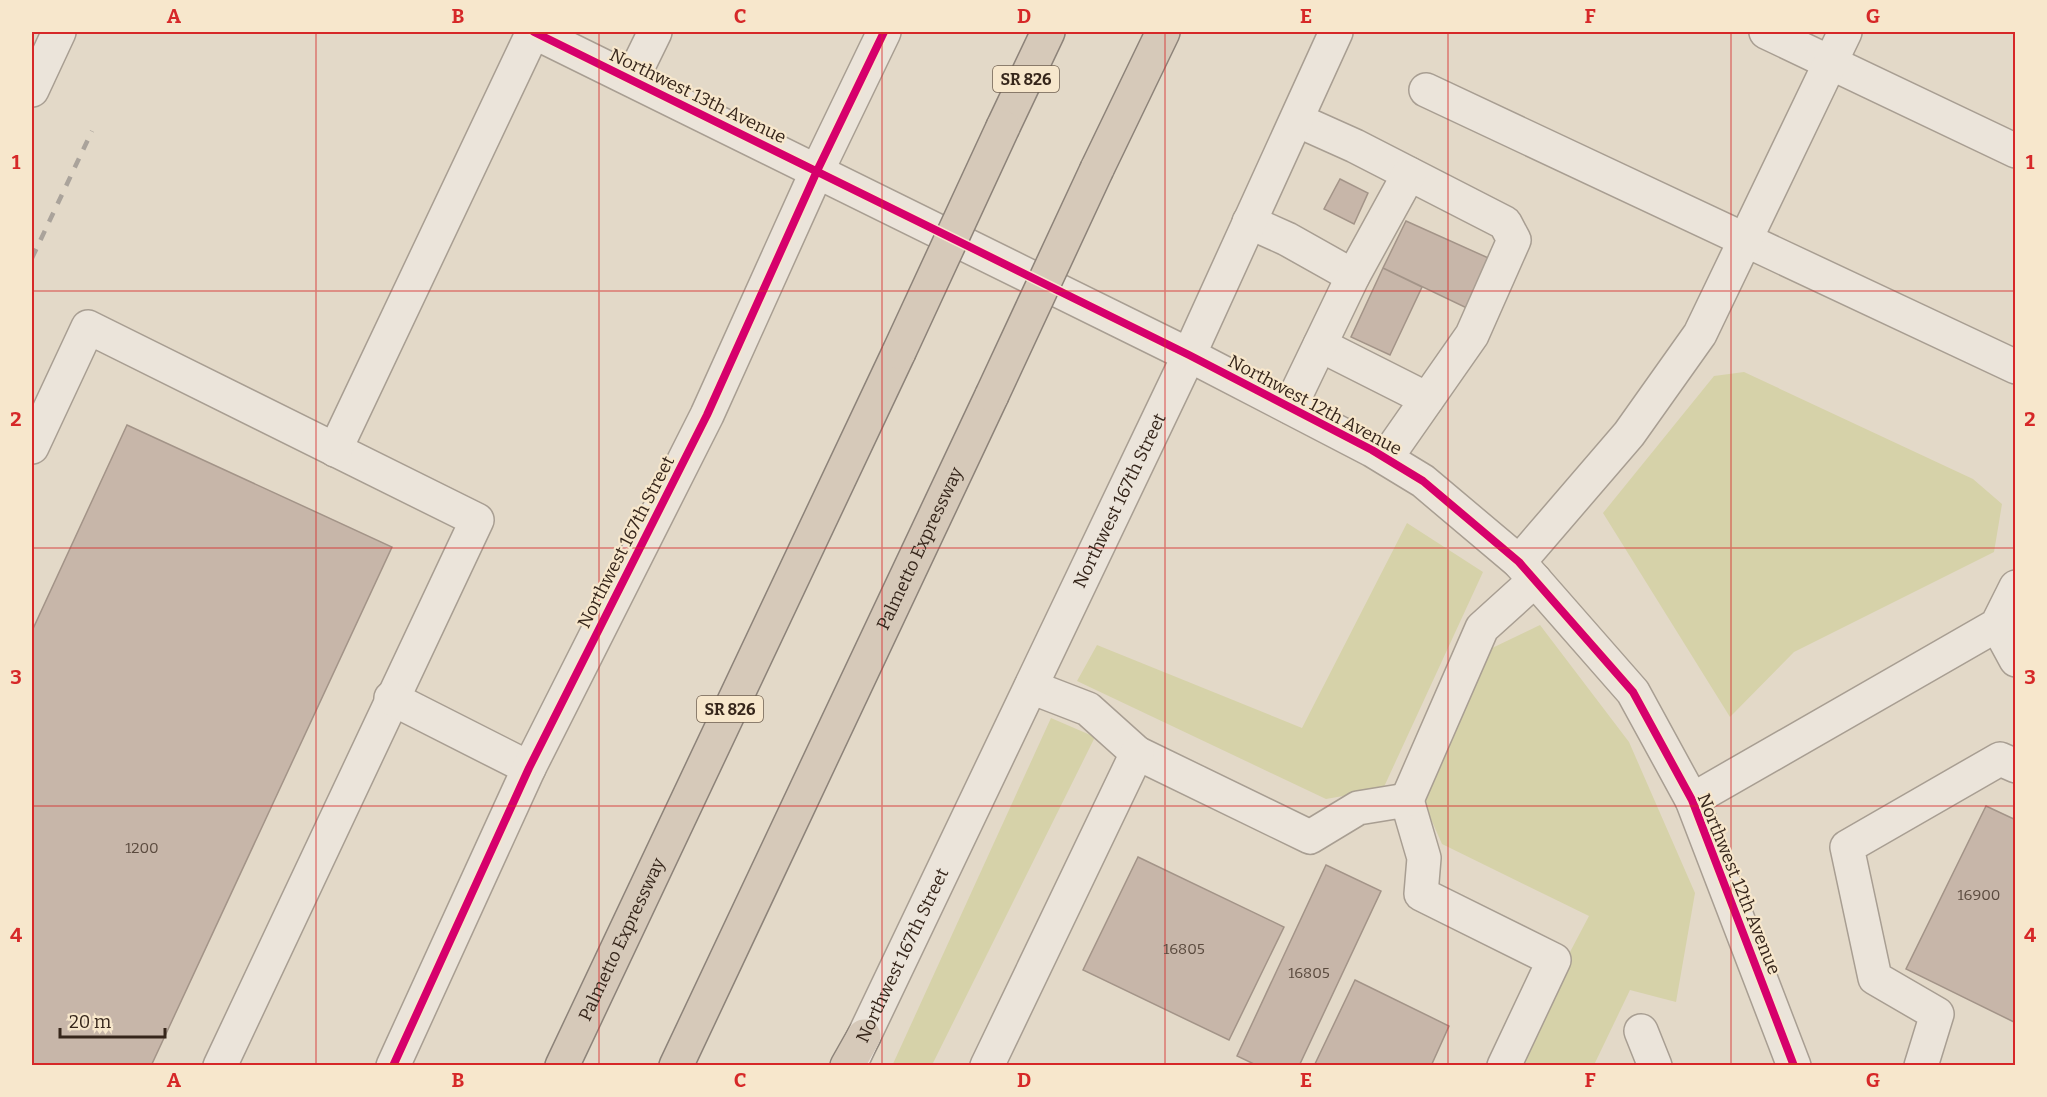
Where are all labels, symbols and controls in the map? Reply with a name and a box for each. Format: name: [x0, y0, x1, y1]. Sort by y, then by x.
text: A: [167, 4, 182, 28]
text: B: [452, 4, 465, 28]
text: C: [734, 4, 746, 28]
text: D: [1017, 4, 1031, 28]
text: E: [1300, 4, 1312, 28]
text: F: [1584, 4, 1596, 28]
text: G: [1866, 4, 1880, 28]
street label: Northwest 13th Avenue: [606, 44, 790, 148]
road number: SR 826: [993, 66, 1059, 92]
text: 1: [12, 150, 21, 174]
text: 1: [2026, 150, 2035, 174]
street label: Northwest 12th Avenue: [1224, 350, 1406, 460]
text: 2: [10, 407, 22, 431]
text: 2: [2024, 407, 2036, 431]
street label: Northwest 167th Street: [1068, 409, 1171, 591]
street label: Northwest 167th Street: [573, 452, 679, 632]
street label: Palmetto Expressway: [872, 463, 968, 633]
text: 3: [10, 665, 22, 689]
text: 3: [2024, 665, 2036, 689]
road number: SR 826: [697, 696, 763, 722]
street label: Northwest 12th Avenue: [1693, 790, 1785, 978]
house number: 1200: [125, 839, 159, 857]
street label: Palmetto Expressway: [574, 854, 670, 1024]
street label: Northwest 167th Street: [851, 864, 954, 1046]
house number: 16900: [1958, 886, 2000, 904]
text: 4: [10, 923, 22, 947]
text: 4: [2024, 923, 2036, 947]
house number: 16805: [1163, 940, 1205, 958]
house number: 16805: [1288, 964, 1330, 982]
scale bar: [60, 1001, 165, 1039]
text: 20 m: [69, 1011, 111, 1033]
text: A: [167, 1068, 182, 1092]
text: B: [452, 1068, 465, 1092]
text: C: [734, 1068, 746, 1092]
text: D: [1017, 1068, 1031, 1092]
text: E: [1300, 1068, 1312, 1092]
text: F: [1584, 1068, 1596, 1092]
text: G: [1866, 1068, 1880, 1092]

